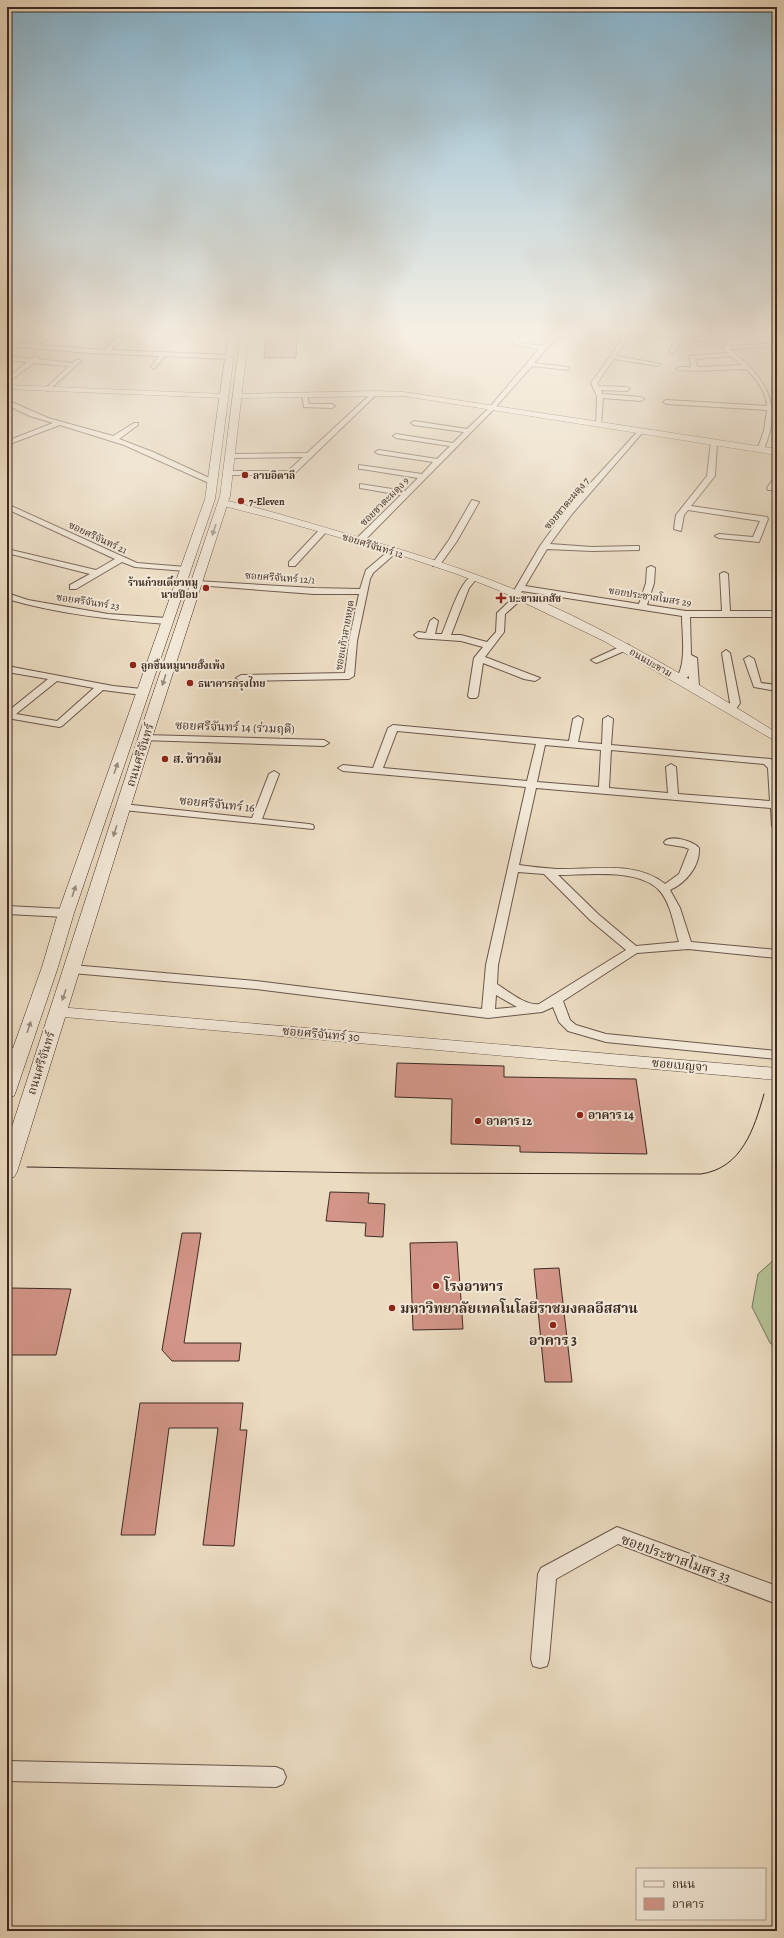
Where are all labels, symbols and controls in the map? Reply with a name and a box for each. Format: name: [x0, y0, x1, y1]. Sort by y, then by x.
place label: ลาบอิตาลี: [253, 469, 295, 482]
marker: ลาบอิตาลี: [240, 470, 250, 480]
street label: ซอยชาตะผดุง 9: [357, 474, 413, 529]
street label: ซอยชาตะผดุง 7: [541, 474, 593, 533]
place label: 7-Eleven: [249, 495, 285, 508]
marker: 7-Eleven: [236, 496, 246, 506]
street label: ซอยศรีจันทร์ 21: [66, 518, 130, 557]
one-way arrow: [210, 525, 216, 537]
street label: ซอยศรีจันทร์ 12: [341, 530, 405, 561]
street label: ซอยศรีจันทร์ 12/1: [245, 569, 316, 586]
place label: ร้านก๋วยเตี๋ยวหมู นายป๊อบ: [128, 575, 198, 601]
marker: ร้านก๋วยเตี๋ยวหมู นายป๊อบ: [201, 583, 211, 593]
street label: ซอยประชาสโมสร 29: [608, 583, 693, 610]
street label: ซอยศรีจันทร์ 23: [55, 590, 121, 613]
place label: บะขามเภสัช: [509, 592, 561, 605]
marker: บะขามเภสัช: [496, 593, 506, 603]
street label: ซอยแก้วสายหยุด: [332, 599, 358, 671]
street label: ถนนบะขาม: [627, 645, 675, 680]
place label: ลูกชิ้นหมูนายฮั้งเพ้ง: [141, 658, 225, 672]
marker: ลูกชิ้นหมูนายฮั้งเพ้ง: [128, 660, 138, 670]
one-way arrow: [161, 675, 167, 687]
place label: ธนาคารกรุงไทย: [198, 676, 266, 691]
marker: ธนาคารกรุงไทย: [185, 678, 195, 688]
street label: ซอยศรีจันทร์ 14 (ร่วมฤดี): [175, 717, 295, 737]
street label: ถนนศรีจันทร์: [122, 721, 158, 789]
place label: ส. ข้าวต้ม: [173, 751, 222, 767]
marker: ส. ข้าวต้ม: [160, 754, 170, 764]
one-way arrow: [113, 761, 119, 773]
street label: ซอยศรีจันทร์ 16: [178, 792, 256, 816]
one-way arrow: [112, 825, 118, 837]
one-way arrow: [71, 884, 77, 896]
one-way arrow: [60, 989, 66, 1001]
one-way arrow: [26, 1021, 32, 1033]
street label: ซอยศรีจันทร์ 30: [282, 1023, 360, 1045]
street label: ถนนศรีจันทร์: [23, 1029, 59, 1097]
street label: ซอยเบญจา: [651, 1055, 709, 1075]
place label: อาคาร 14: [588, 1107, 634, 1123]
marker: อาคาร 14: [575, 1110, 585, 1120]
place label: อาคาร 12: [486, 1113, 532, 1129]
marker: อาคาร 12: [473, 1116, 483, 1126]
place label: โรงอาหาร: [443, 1276, 503, 1296]
marker: โรงอาหาร: [431, 1281, 441, 1291]
place label: มหาวิทยาลัยเทคโนโลยีราชมงคลอีสสาน: [400, 1298, 639, 1318]
marker: มหาวิทยาลัยเทคโนโลยีราชมงคลอีสสาน: [387, 1303, 397, 1313]
marker: อาคาร 3: [548, 1320, 558, 1330]
place label: อาคาร 3: [529, 1331, 577, 1350]
street label: ซอยประชาสโมสร 33: [618, 1529, 734, 1587]
legend: [636, 1868, 766, 1920]
text: ถนน: [672, 1876, 695, 1892]
text: อาคาร: [672, 1896, 704, 1912]

